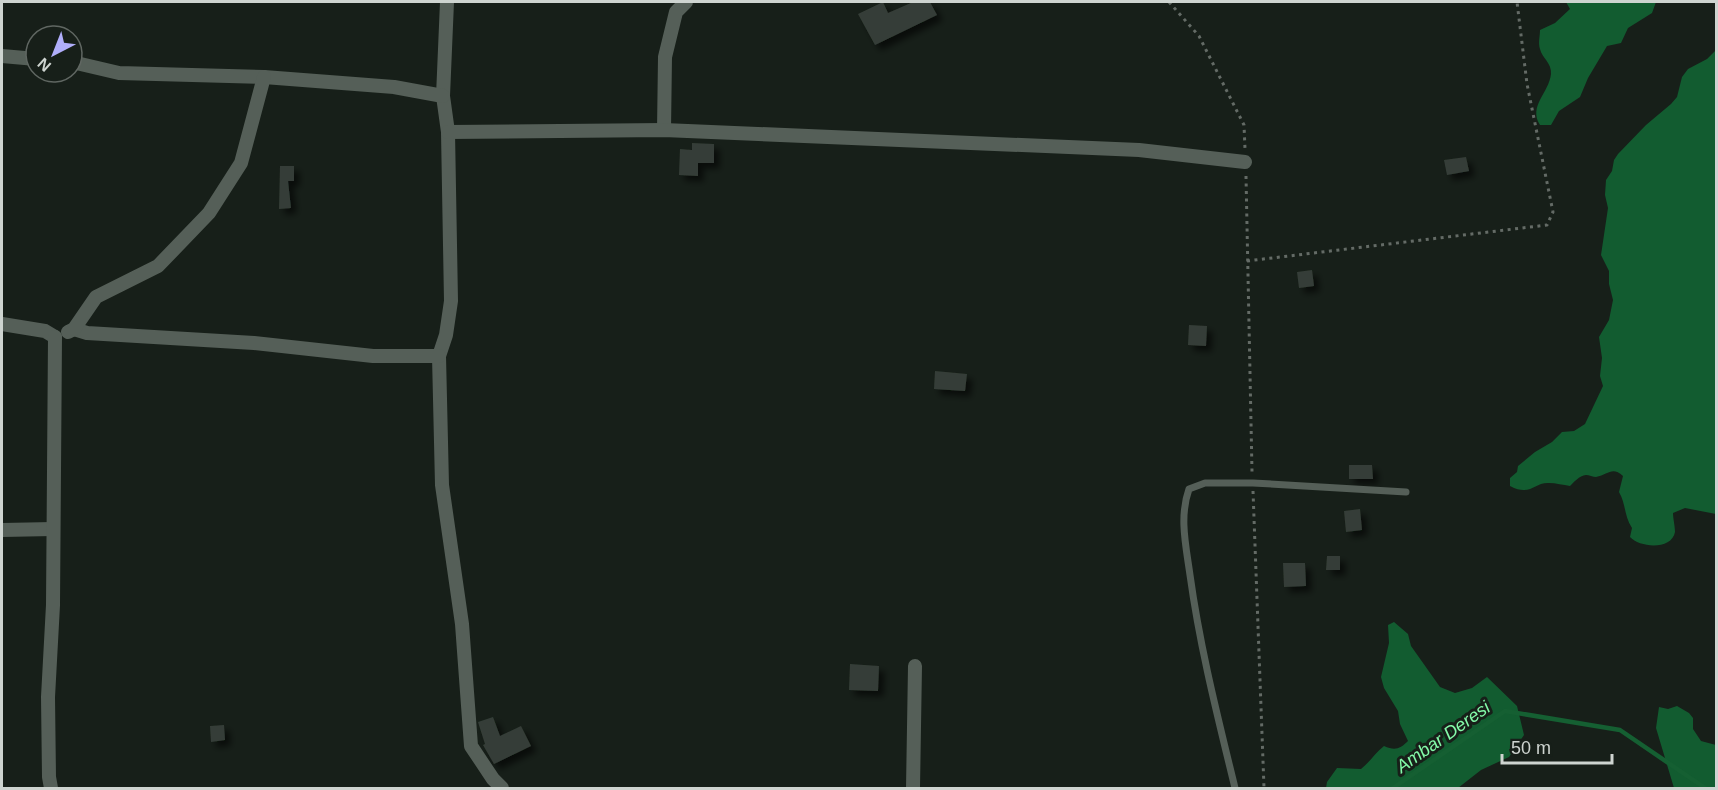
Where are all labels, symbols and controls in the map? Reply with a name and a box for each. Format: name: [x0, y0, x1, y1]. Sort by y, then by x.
north arrow: [24, 24, 84, 84]
text: N: [34, 55, 54, 75]
water label: Ambar Deresi: [1391, 697, 1495, 777]
scale bar: [1502, 727, 1612, 765]
text: 50 m: [1511, 738, 1551, 758]

